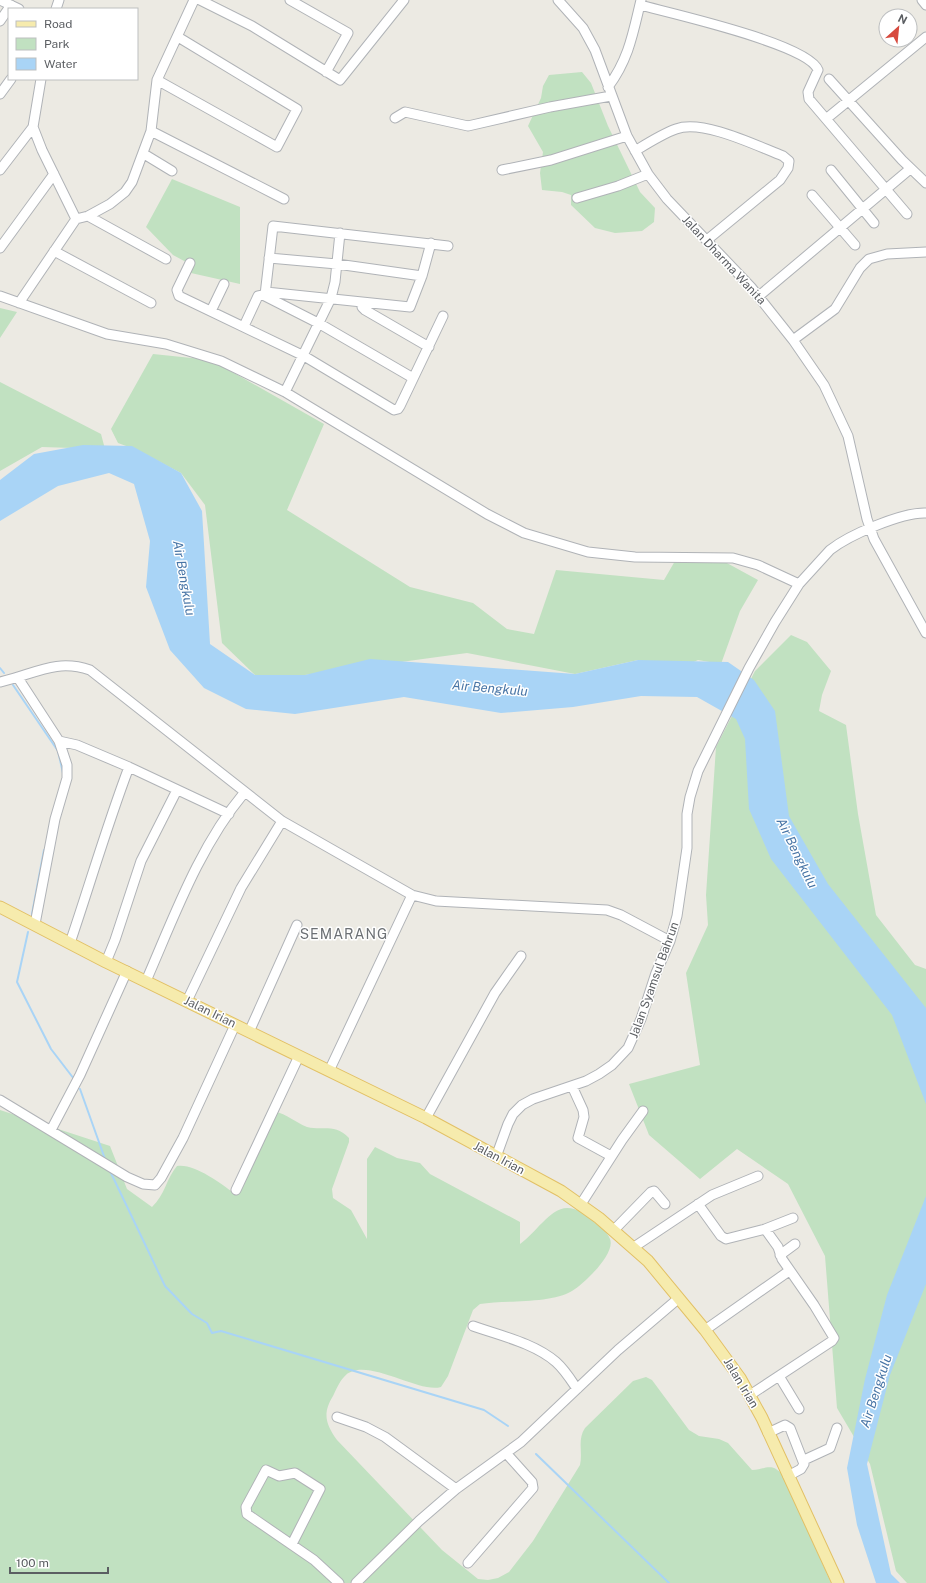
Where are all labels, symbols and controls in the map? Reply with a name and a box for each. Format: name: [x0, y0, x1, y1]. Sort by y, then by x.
legend: [8, 8, 138, 80]
north arrow: [878, 8, 918, 48]
text: N: [896, 12, 909, 26]
text: Road: [44, 17, 72, 31]
text: Park: [44, 37, 70, 51]
text: Water: [44, 57, 78, 71]
street label: Jalan Dharma Wanita: [679, 213, 769, 307]
water label: Air Bengkulu: [170, 539, 198, 617]
water label: Air Bengkulu: [452, 677, 528, 699]
water label: Air Bengkulu: [774, 816, 820, 890]
street label: Jalan Syamsul Bahrun: [626, 920, 682, 1040]
district label: SEMARANG: [300, 926, 388, 942]
street label: Jalan Irian: [182, 993, 238, 1031]
street label: Jalan Irian: [471, 1139, 527, 1177]
water label: Air Bengkulu: [857, 1353, 895, 1429]
street label: Jalan Irian: [721, 1355, 761, 1411]
scale bar: [10, 1549, 108, 1575]
text: 100 m: [16, 1556, 49, 1570]

